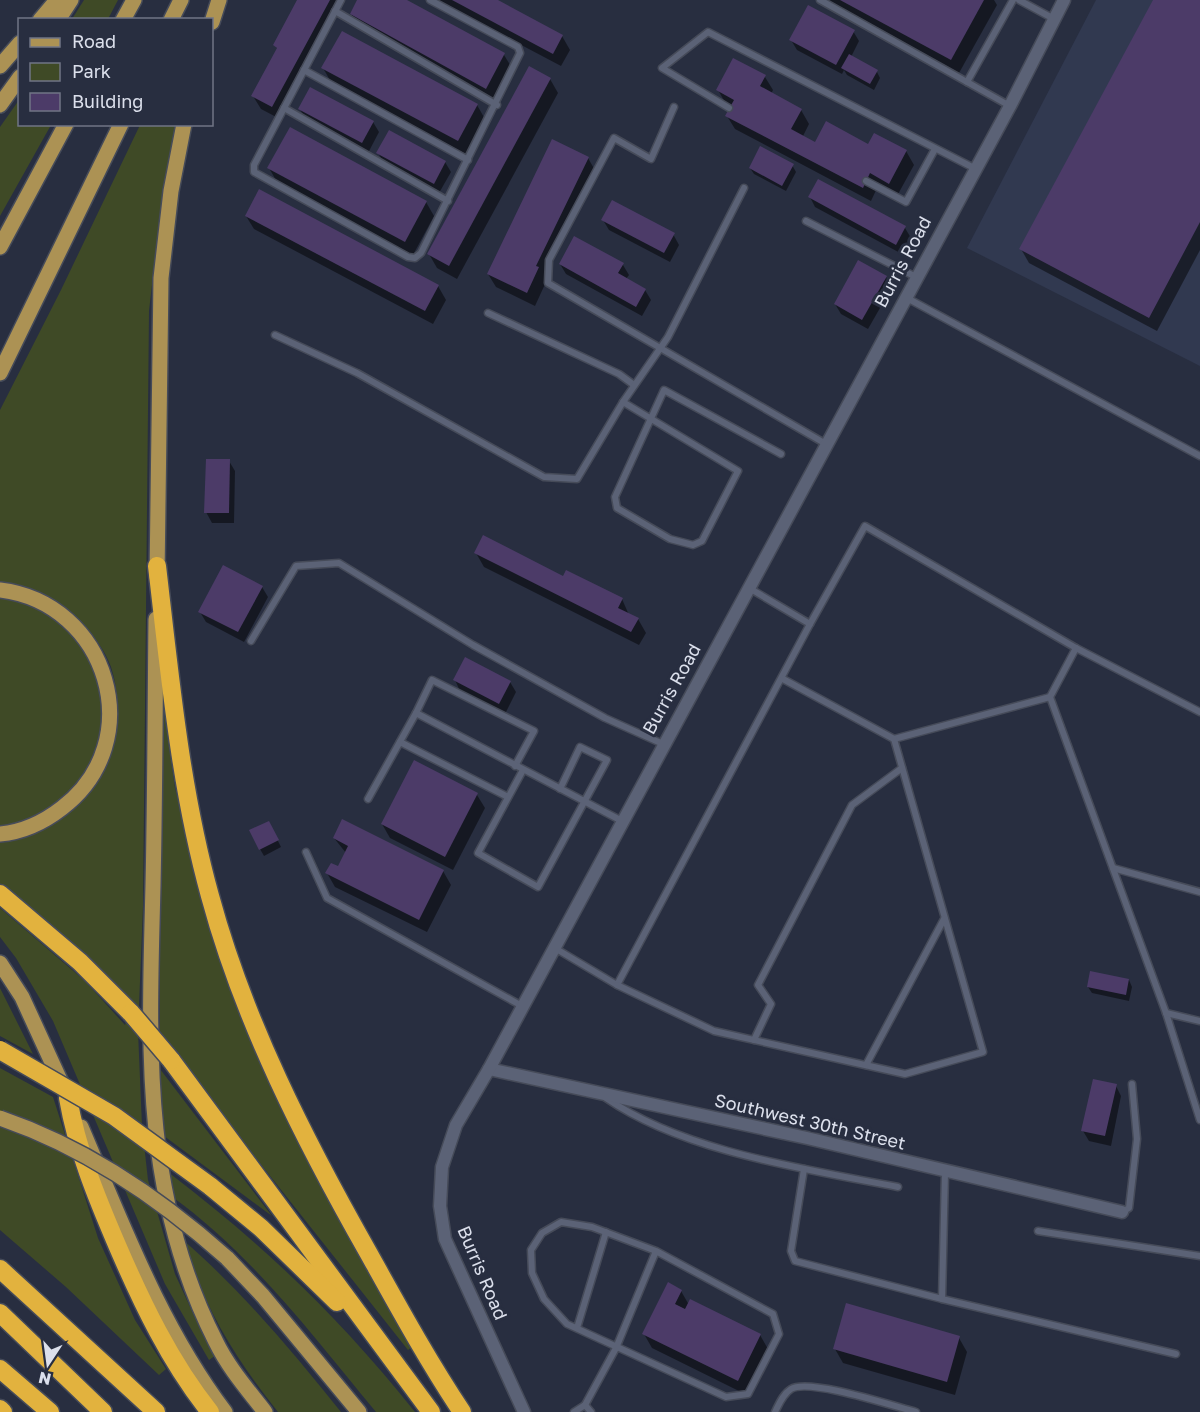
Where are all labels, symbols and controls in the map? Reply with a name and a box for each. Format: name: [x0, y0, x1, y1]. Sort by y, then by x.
legend: [18, 18, 213, 126]
text: Road: [72, 30, 116, 52]
text: Park: [72, 60, 111, 82]
text: Building: [72, 90, 143, 112]
street label: Burris Road: [869, 212, 935, 311]
street label: Burris Road: [637, 639, 705, 738]
street label: Southwest 30th Street: [713, 1088, 908, 1154]
street label: Burris Road: [453, 1222, 513, 1323]
north arrow: [18, 1334, 78, 1394]
text: N: [36, 1368, 53, 1390]

